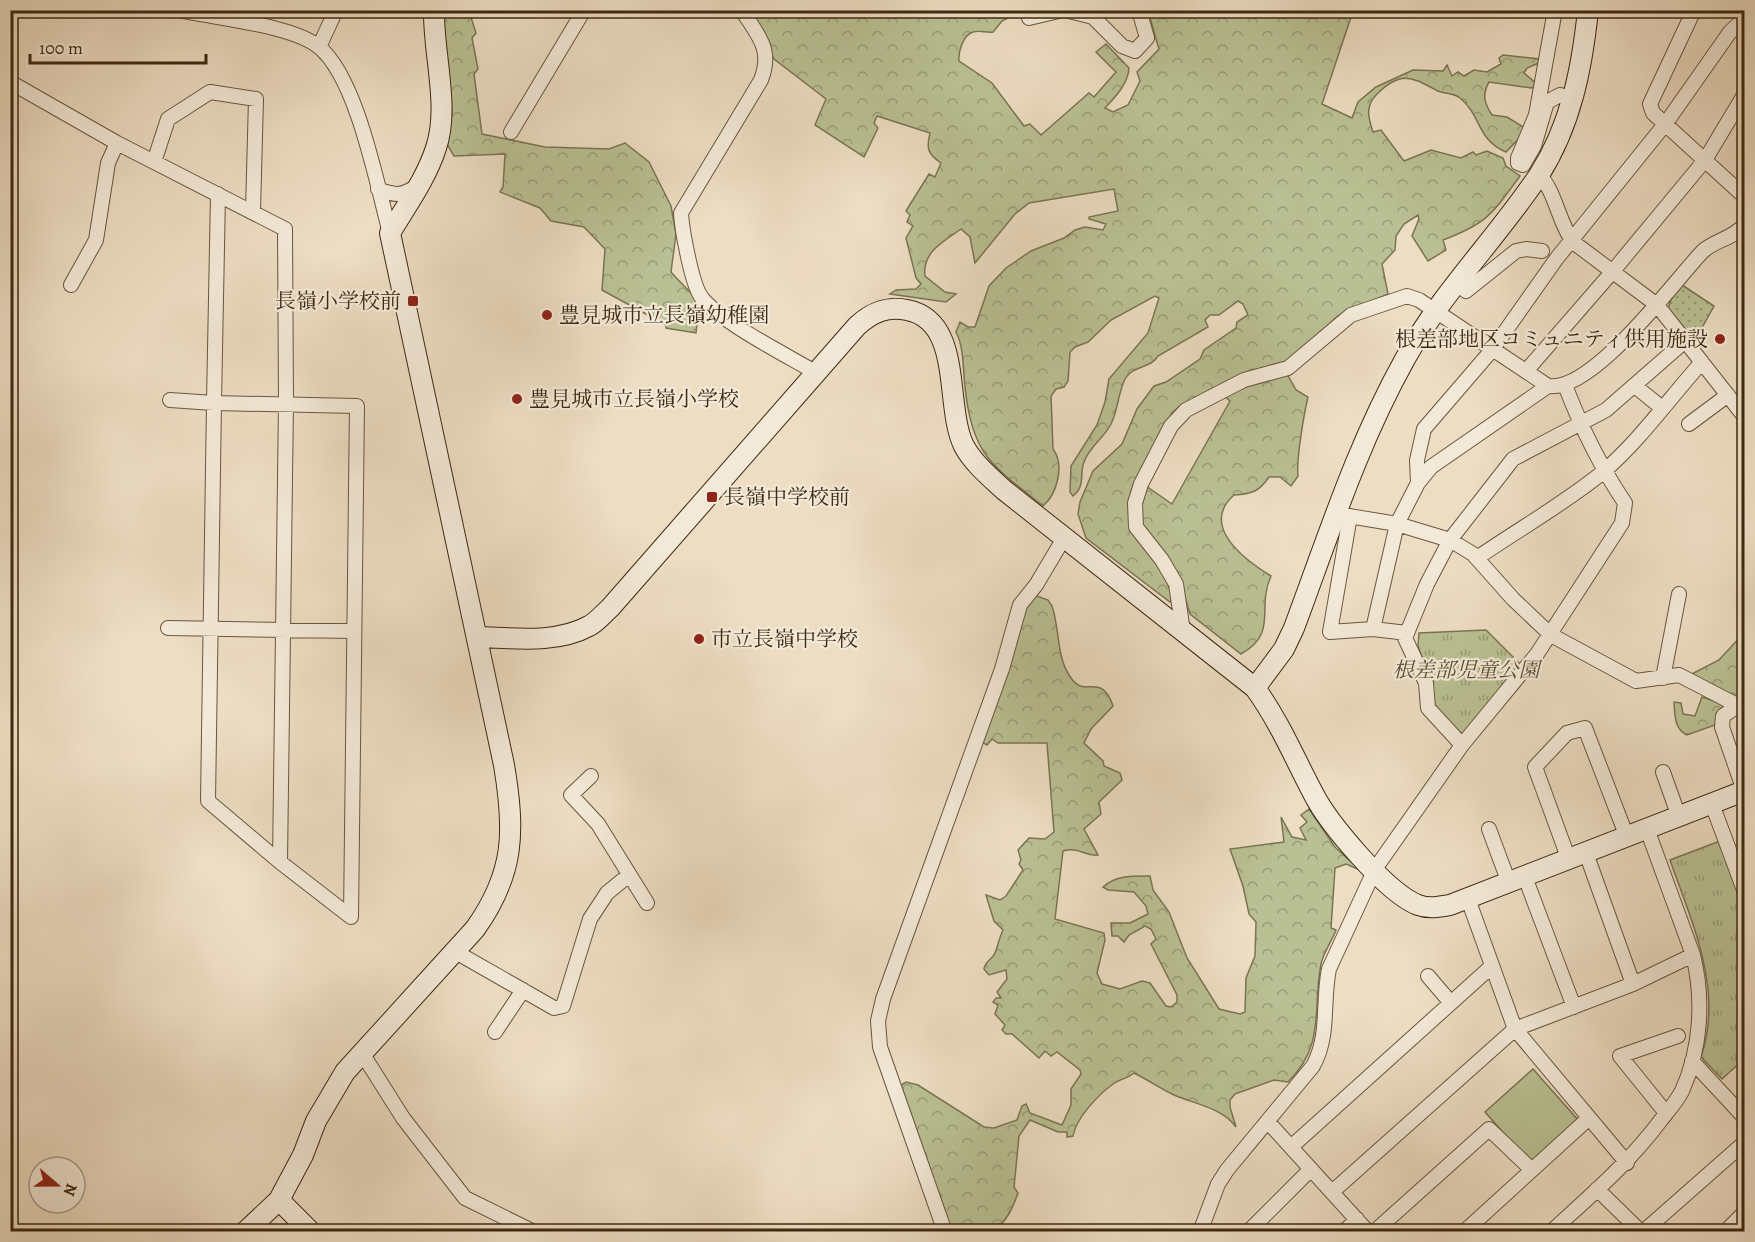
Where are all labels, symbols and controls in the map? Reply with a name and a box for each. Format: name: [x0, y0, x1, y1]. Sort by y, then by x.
scale bar: [30, 27, 206, 65]
text: 100 m: [39, 36, 83, 60]
place label: 長嶺小学校前: [275, 287, 401, 315]
marker: 長嶺小学校前: [406, 294, 420, 308]
place label: 豊見城市立長嶺幼稚園: [559, 301, 769, 329]
marker: 豊見城市立長嶺幼稚園: [540, 308, 554, 322]
place label: 根差部地区コミュニティ供用施設: [1395, 325, 1708, 353]
marker: 根差部地区コミュニティ供用施設: [1713, 332, 1727, 346]
place label: 豊見城市立長嶺小学校: [529, 385, 739, 413]
marker: 豊見城市立長嶺小学校: [510, 392, 524, 406]
place label: 長嶺中学校前: [724, 483, 850, 511]
marker: 長嶺中学校前: [705, 490, 719, 504]
place label: 市立長嶺中学校: [711, 625, 858, 653]
marker: 市立長嶺中学校: [692, 632, 706, 646]
park label: 根差部児童公園: [1393, 656, 1542, 684]
north arrow: [27, 1155, 87, 1215]
text: N: [58, 1181, 82, 1199]

